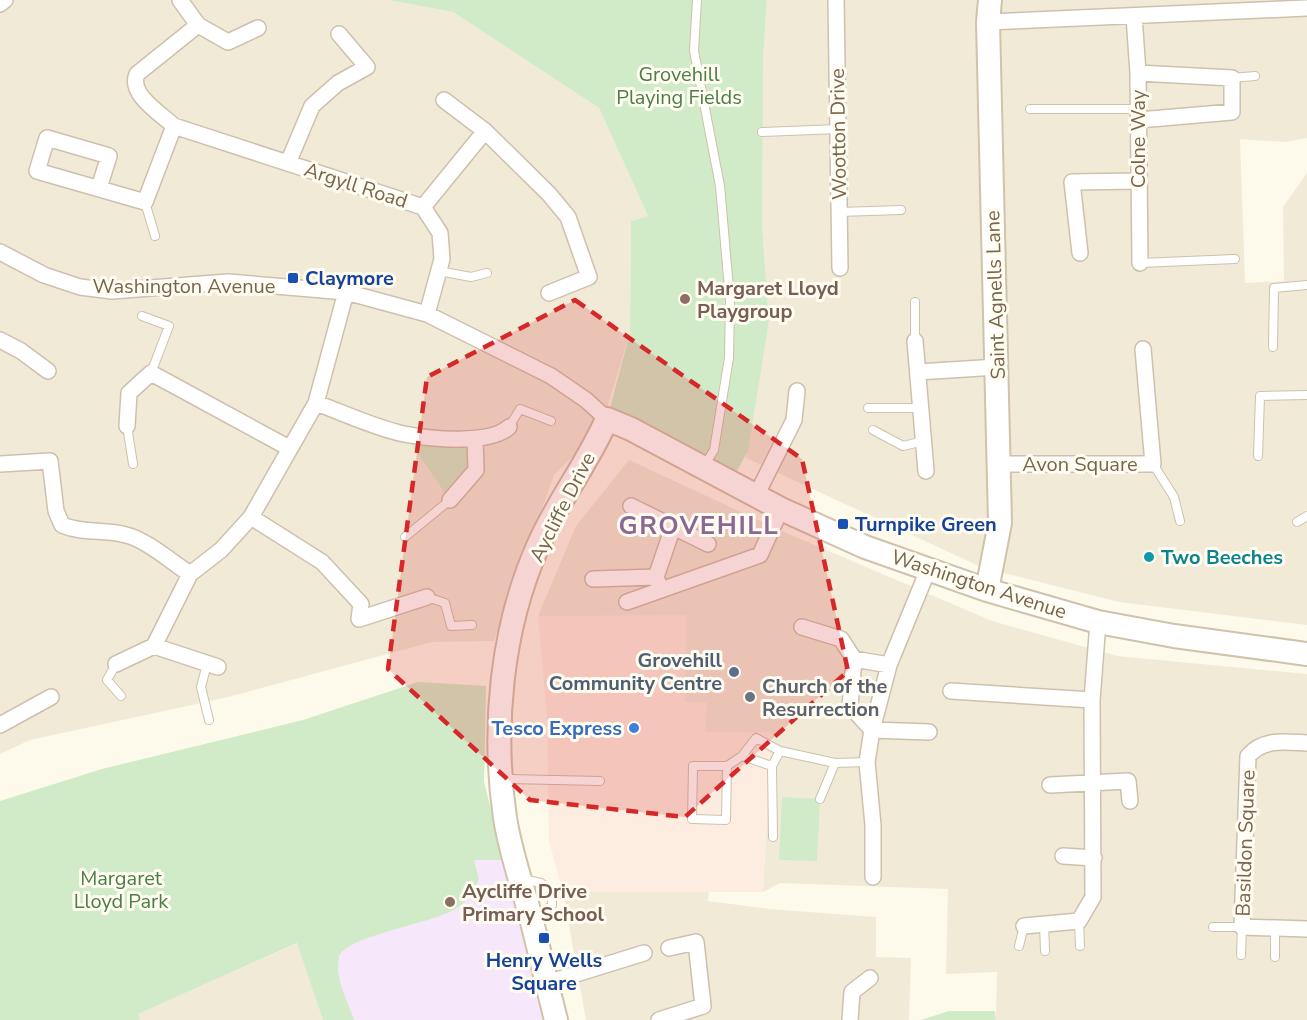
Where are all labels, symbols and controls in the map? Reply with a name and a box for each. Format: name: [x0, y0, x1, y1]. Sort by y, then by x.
park label: Grovehill Playing Fields: [616, 61, 742, 111]
street label: Wootton Drive: [824, 68, 853, 200]
street label: Colne Way: [1125, 89, 1152, 188]
street label: Argyll Road: [301, 156, 411, 215]
street label: Saint Agnells Lane: [979, 210, 1012, 380]
place label: Claymore: [305, 265, 394, 292]
marker: Claymore: [286, 271, 300, 285]
street label: Washington Avenue: [93, 273, 275, 300]
place label: Margaret Lloyd Playgroup: [697, 275, 839, 325]
marker: Margaret Lloyd Playgroup: [678, 292, 692, 306]
street label: Aycliffe Drive: [523, 448, 602, 567]
street label: Avon Square: [1022, 451, 1138, 478]
district label: GROVEHILL: [619, 508, 779, 543]
place label: Turnpike Green: [855, 511, 997, 538]
marker: Turnpike Green: [836, 517, 850, 531]
street label: Washington Avenue: [888, 543, 1070, 626]
place label: Two Beeches: [1161, 544, 1283, 571]
marker: Two Beeches: [1142, 550, 1156, 564]
place label: Grovehill Community Centre: [549, 647, 723, 697]
marker: Grovehill Community Centre: [727, 665, 741, 679]
place label: Church of the Resurrection: [762, 673, 888, 723]
marker: Church of the Resurrection: [743, 690, 757, 704]
place label: Tesco Express: [491, 715, 622, 742]
marker: Tesco Express: [627, 721, 641, 735]
street label: Basildon Square: [1229, 769, 1262, 917]
park label: Margaret Lloyd Park: [74, 865, 169, 915]
place label: Aycliffe Drive Primary School: [462, 878, 604, 928]
marker: Aycliffe Drive Primary School: [443, 895, 457, 909]
marker: Henry Wells Square: [537, 931, 551, 945]
place label: Henry Wells Square: [486, 947, 603, 997]

